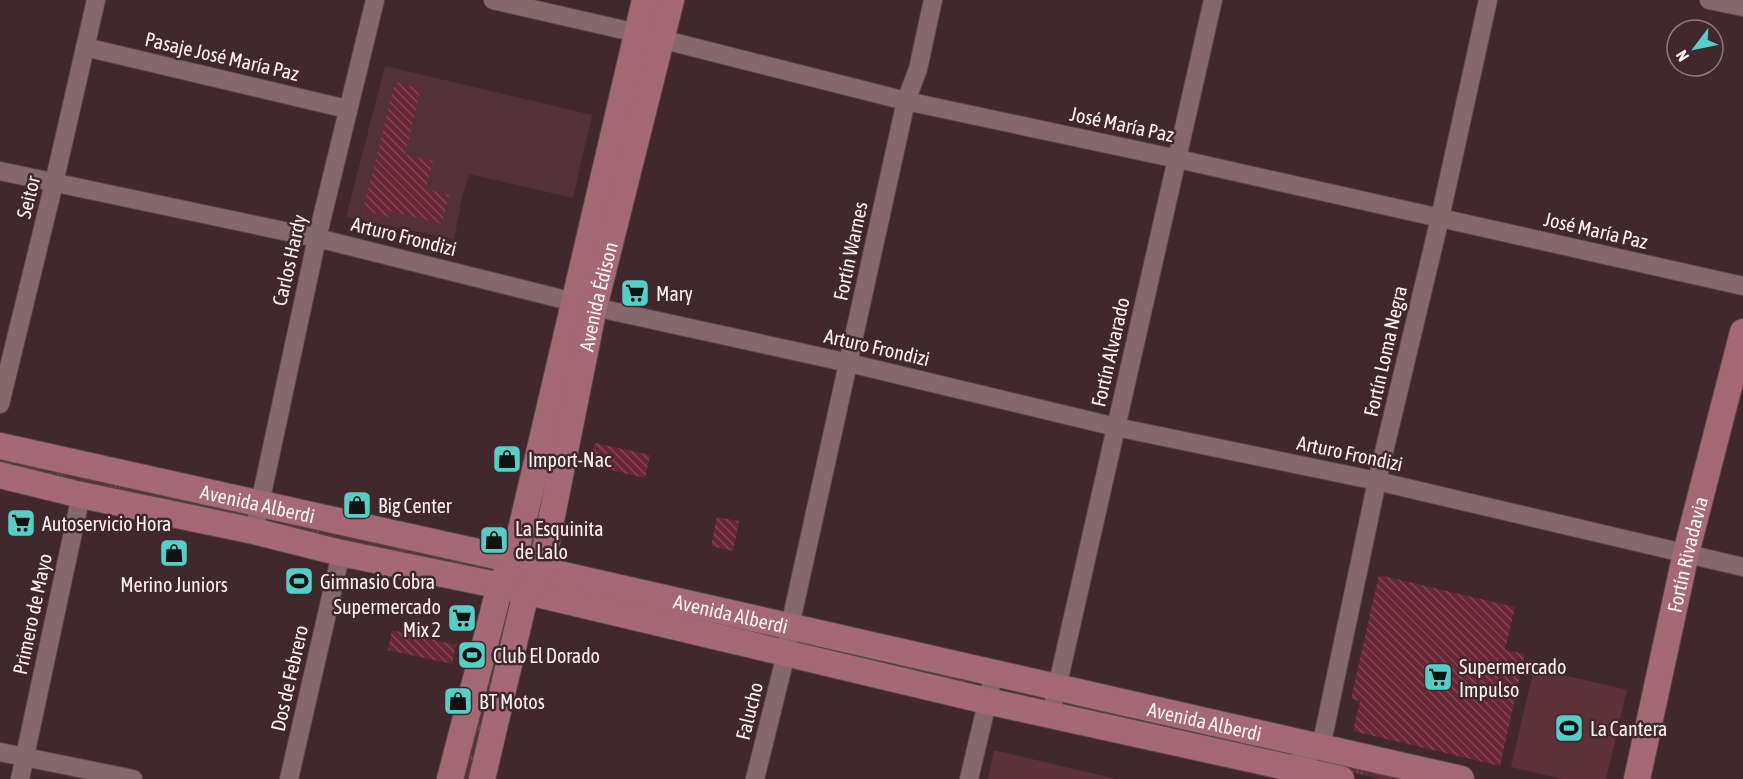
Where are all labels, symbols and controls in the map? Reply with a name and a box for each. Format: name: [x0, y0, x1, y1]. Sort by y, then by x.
north arrow: [1665, 18, 1725, 78]
street label: Pasaje José María Paz: [143, 27, 301, 85]
text: N: [1672, 47, 1692, 65]
street label: José María Paz: [1068, 102, 1176, 146]
street label: Seitor: [12, 172, 45, 221]
street label: Fortín Warnes: [828, 199, 872, 303]
street label: José María Paz: [1542, 207, 1650, 253]
street label: Carlos Hardy: [267, 212, 311, 308]
street label: Arturo Frondizi: [349, 212, 459, 260]
street label: Avenida Édison: [574, 239, 621, 353]
supermarket icon: Mary: [619, 277, 651, 309]
place label: Mary: [656, 282, 693, 305]
street label: Fortín Loma Negra: [1359, 283, 1411, 419]
street label: Fortín Alvarado: [1086, 295, 1134, 409]
street label: Arturo Frondizi: [822, 324, 932, 370]
street label: Arturo Frondizi: [1295, 431, 1405, 475]
shop icon: Import-Nac: [491, 443, 523, 475]
place label: Import-Nac: [528, 448, 612, 471]
street label: Avenida Alberdi: [198, 479, 317, 527]
shop icon: Big Center: [341, 489, 373, 521]
place label: Big Center: [378, 494, 453, 517]
street label: Fortín Rivadavia: [1662, 494, 1712, 615]
supermarket icon: Autoservicio Hora: [5, 507, 37, 539]
place label: Autoservicio Hora: [42, 512, 171, 535]
place label: La Esquinita de Lalo: [515, 517, 603, 563]
shop icon: La Esquinita de Lalo: [478, 524, 510, 556]
shop icon: Merino Juniors: [158, 537, 190, 569]
street label: Primero de Mayo: [8, 551, 56, 677]
sports icon: Gimnasio Cobra: [283, 565, 315, 597]
place label: Gimnasio Cobra: [320, 570, 435, 593]
place label: Merino Juniors: [120, 573, 228, 596]
street label: Avenida Alberdi: [672, 589, 790, 637]
place label: Supermercado Mix 2: [334, 595, 441, 641]
supermarket icon: Supermercado Mix 2: [446, 602, 478, 634]
street label: Dos de Febrero: [266, 623, 312, 733]
sports icon: Club El Dorado: [456, 639, 488, 671]
place label: Club El Dorado: [493, 644, 600, 667]
place label: Supermercado Impulso: [1459, 655, 1566, 701]
supermarket icon: Supermercado Impulso: [1422, 661, 1454, 693]
street label: Falucho: [731, 680, 767, 742]
shop icon: BT Motos: [442, 685, 474, 717]
place label: BT Motos: [479, 690, 545, 713]
street label: Avenida Alberdi: [1145, 697, 1264, 745]
sports icon: La Cantera: [1553, 712, 1585, 744]
place label: La Cantera: [1590, 717, 1667, 740]

